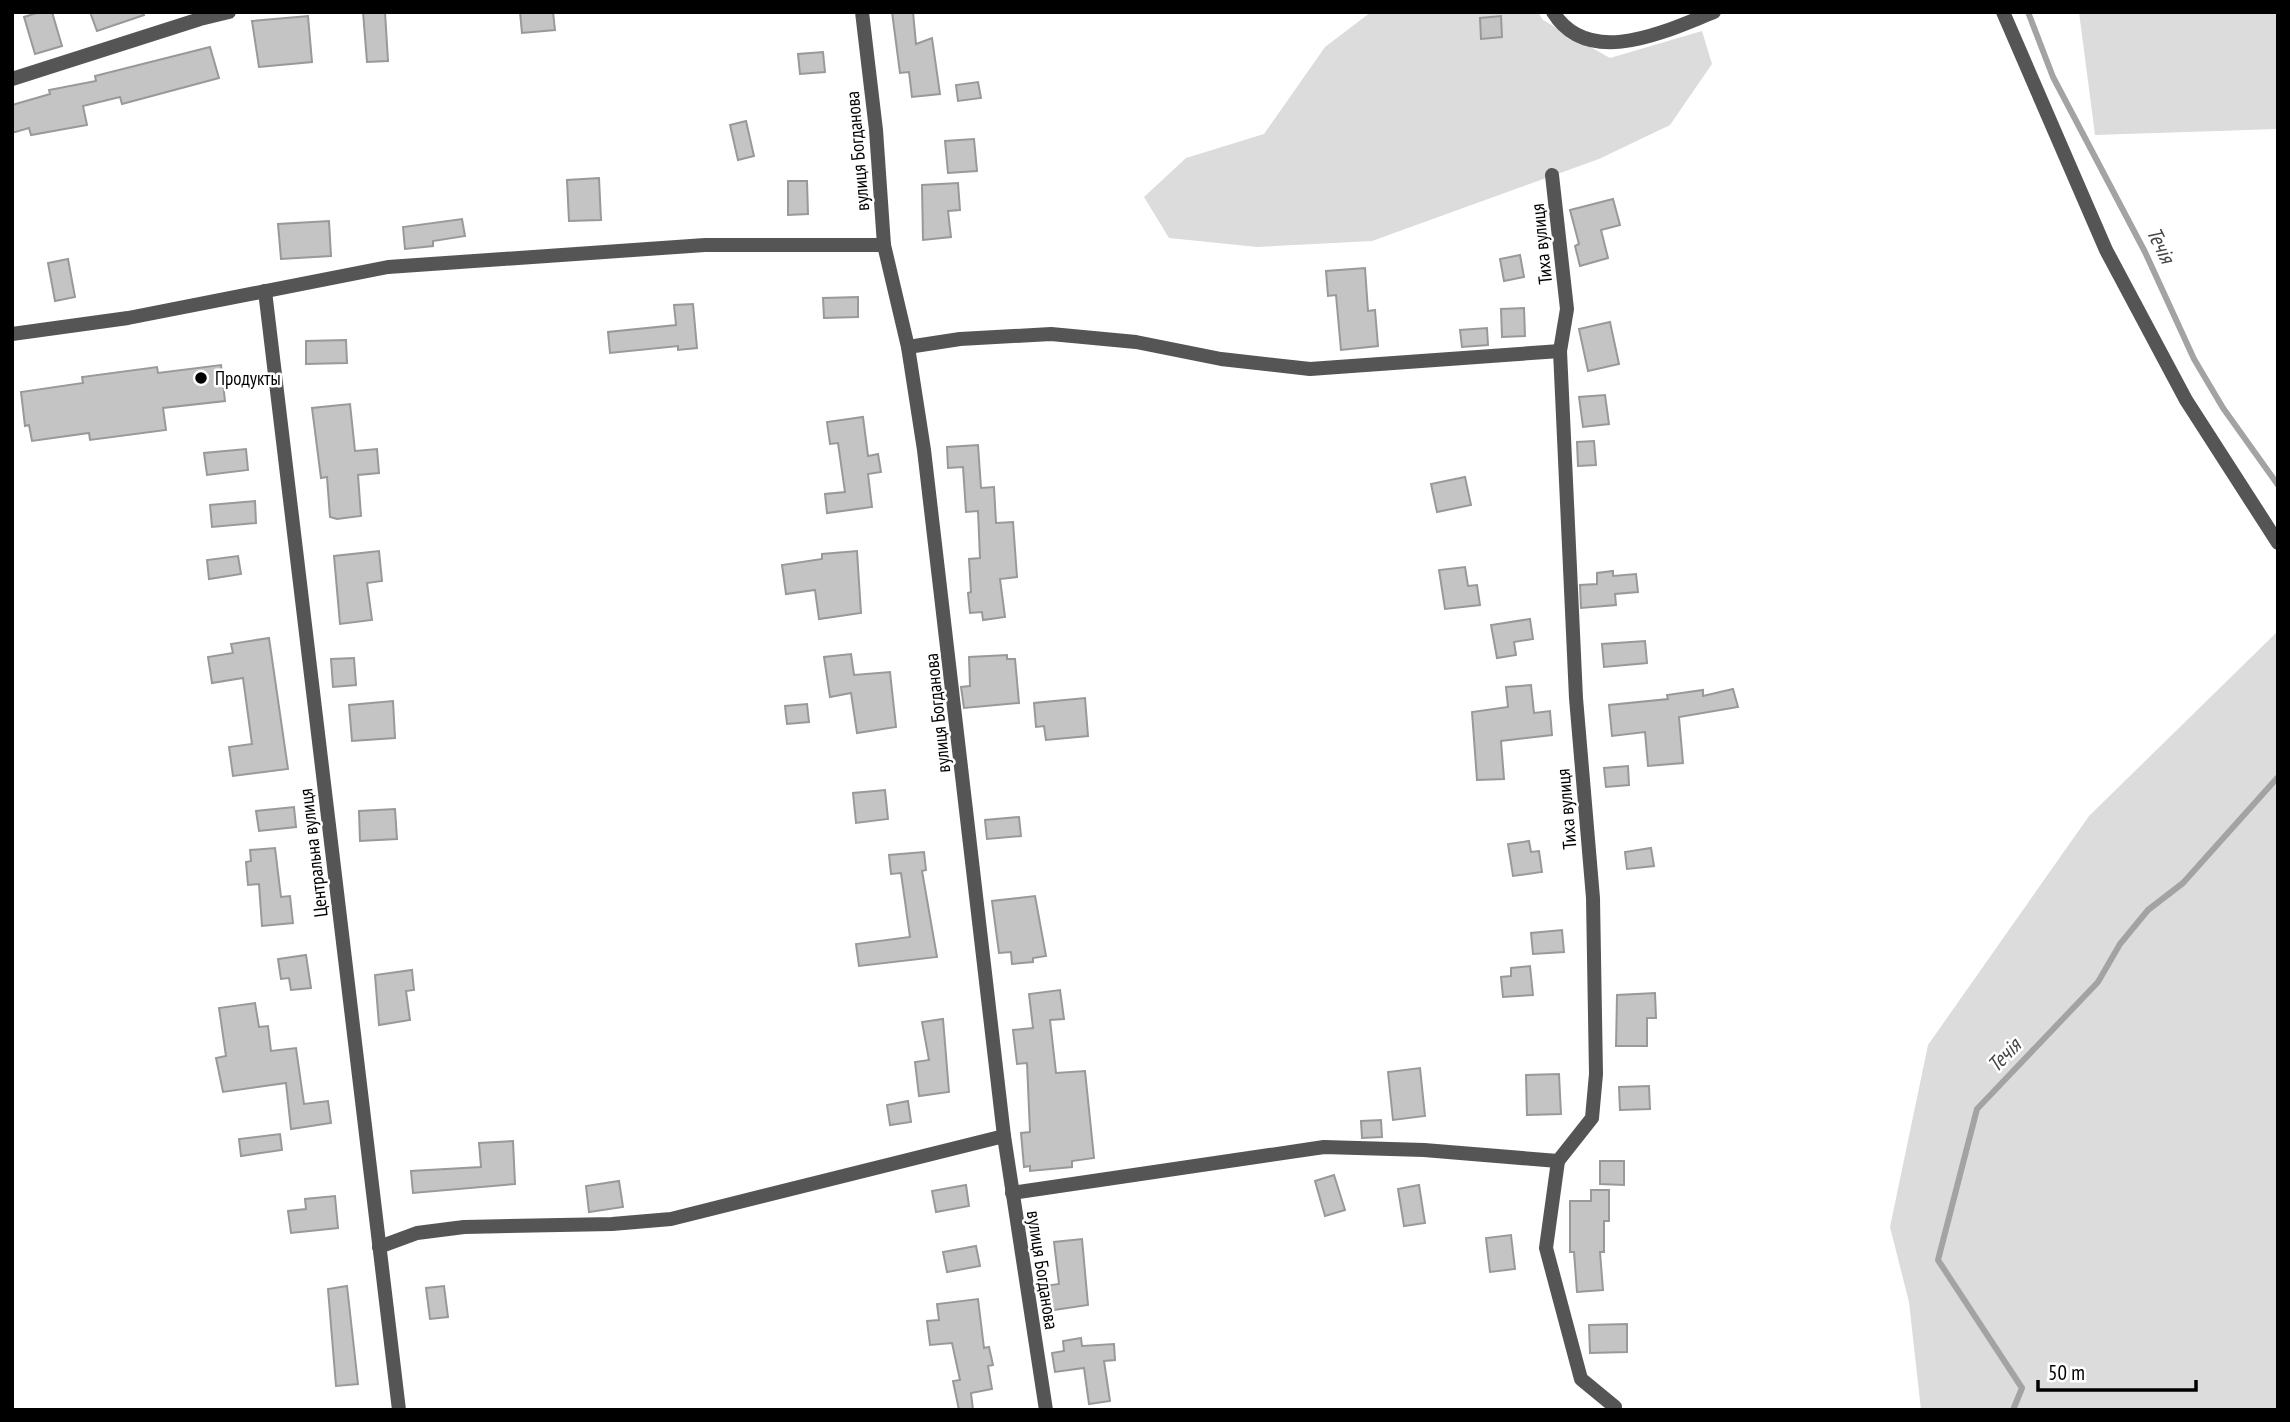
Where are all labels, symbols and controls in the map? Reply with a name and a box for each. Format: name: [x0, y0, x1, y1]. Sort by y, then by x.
street label: вулиця Богданова: [840, 90, 874, 212]
street label: Тиха вулиця: [1525, 202, 1557, 286]
water label: Течія: [2141, 222, 2182, 269]
place label: Продукты: [215, 366, 281, 390]
marker: Продукты: [193, 370, 209, 386]
street label: вулиця Богданова: [919, 652, 955, 774]
street label: Тиха вулиця: [1551, 768, 1581, 850]
street label: Центральна вулиця: [293, 787, 333, 919]
water label: Течія: [1981, 1031, 2028, 1078]
street label: вулиця Богданова: [1022, 1209, 1064, 1331]
scale bar: [2038, 1348, 2196, 1392]
text: 50 m: [2048, 1359, 2085, 1386]

